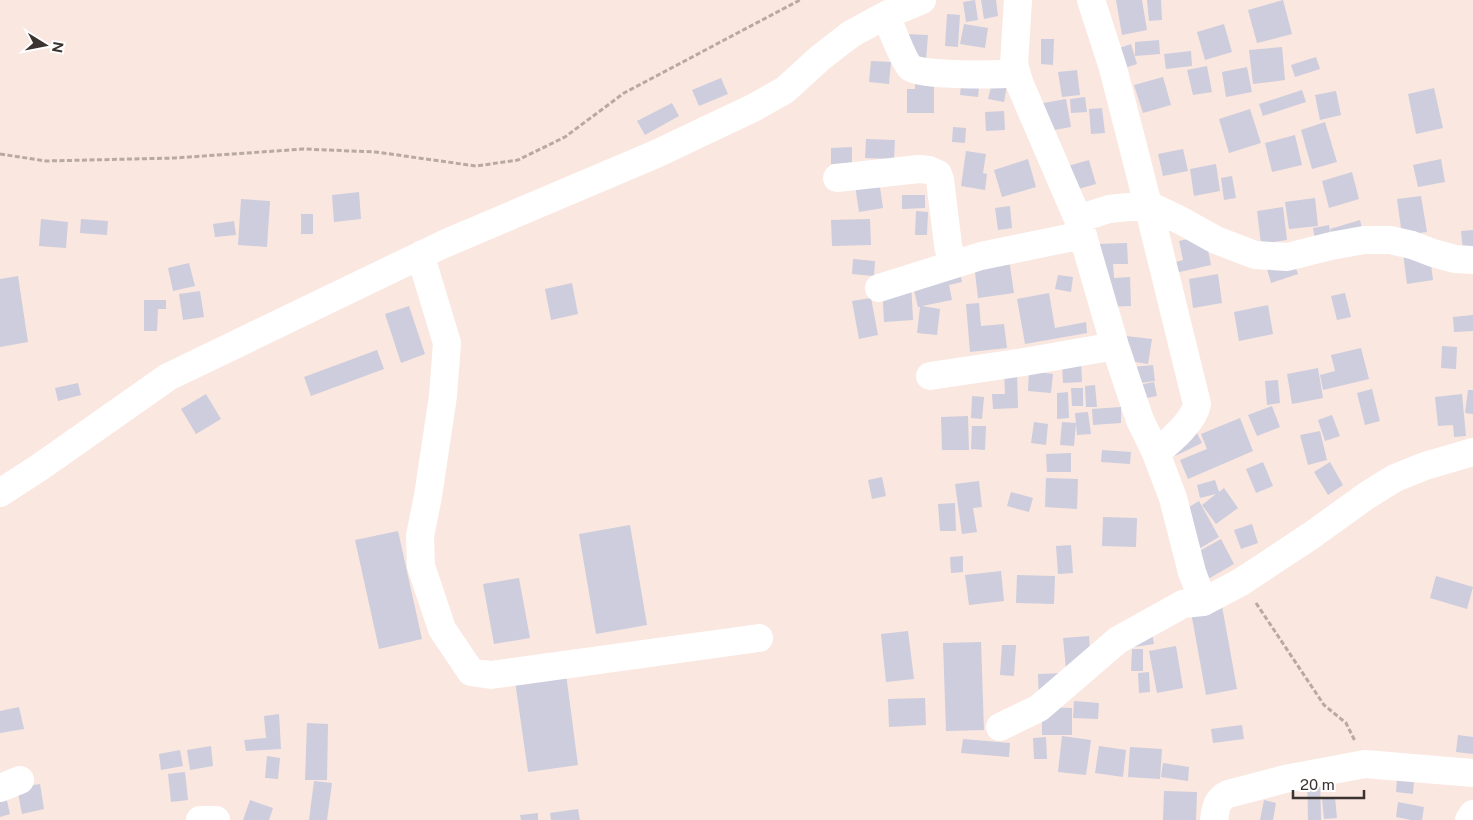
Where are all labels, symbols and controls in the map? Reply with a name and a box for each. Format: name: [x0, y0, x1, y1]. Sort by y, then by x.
north arrow: [20, 20, 70, 70]
text: N: [49, 40, 67, 54]
scale bar: [1293, 768, 1364, 800]
text: 20 m: [1300, 776, 1335, 793]

